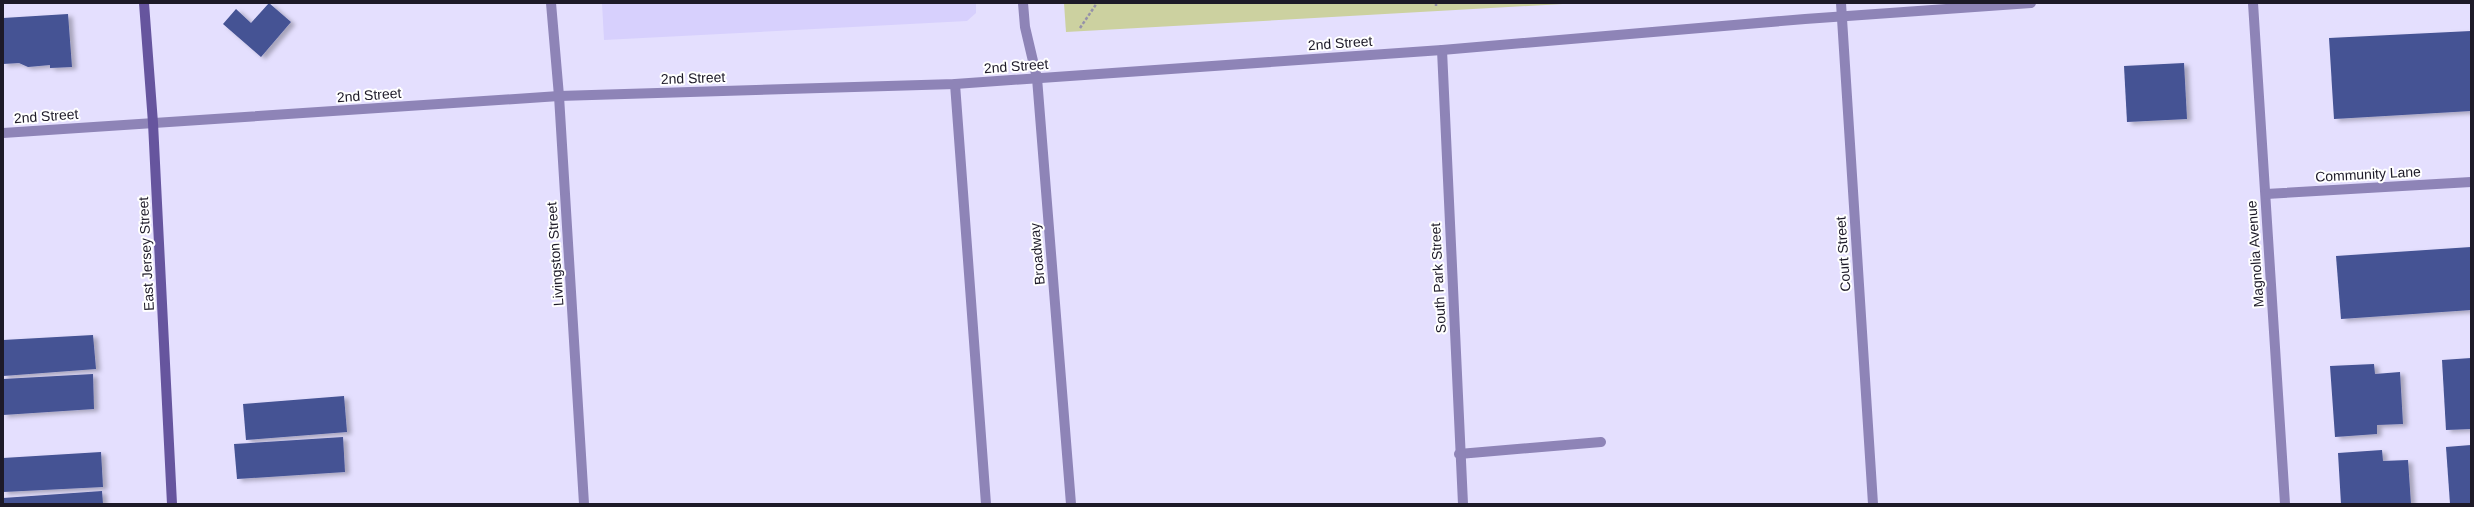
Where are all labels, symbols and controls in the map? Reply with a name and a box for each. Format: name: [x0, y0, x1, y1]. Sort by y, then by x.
street label: 2nd Street: [1307, 33, 1373, 53]
street label: 2nd Street: [983, 56, 1049, 76]
street label: 2nd Street: [660, 69, 726, 87]
street label: 2nd Street: [336, 85, 402, 105]
street label: 2nd Street: [13, 106, 79, 126]
street label: Community Lane: [2315, 163, 2421, 185]
street label: East Jersey Street: [135, 196, 157, 312]
street label: Magnolia Avenue: [2243, 200, 2267, 308]
street label: Livingston Street: [543, 201, 567, 307]
street label: Court Street: [1832, 216, 1854, 292]
street label: Broadway: [1026, 222, 1048, 286]
street label: South Park Street: [1427, 222, 1449, 334]

